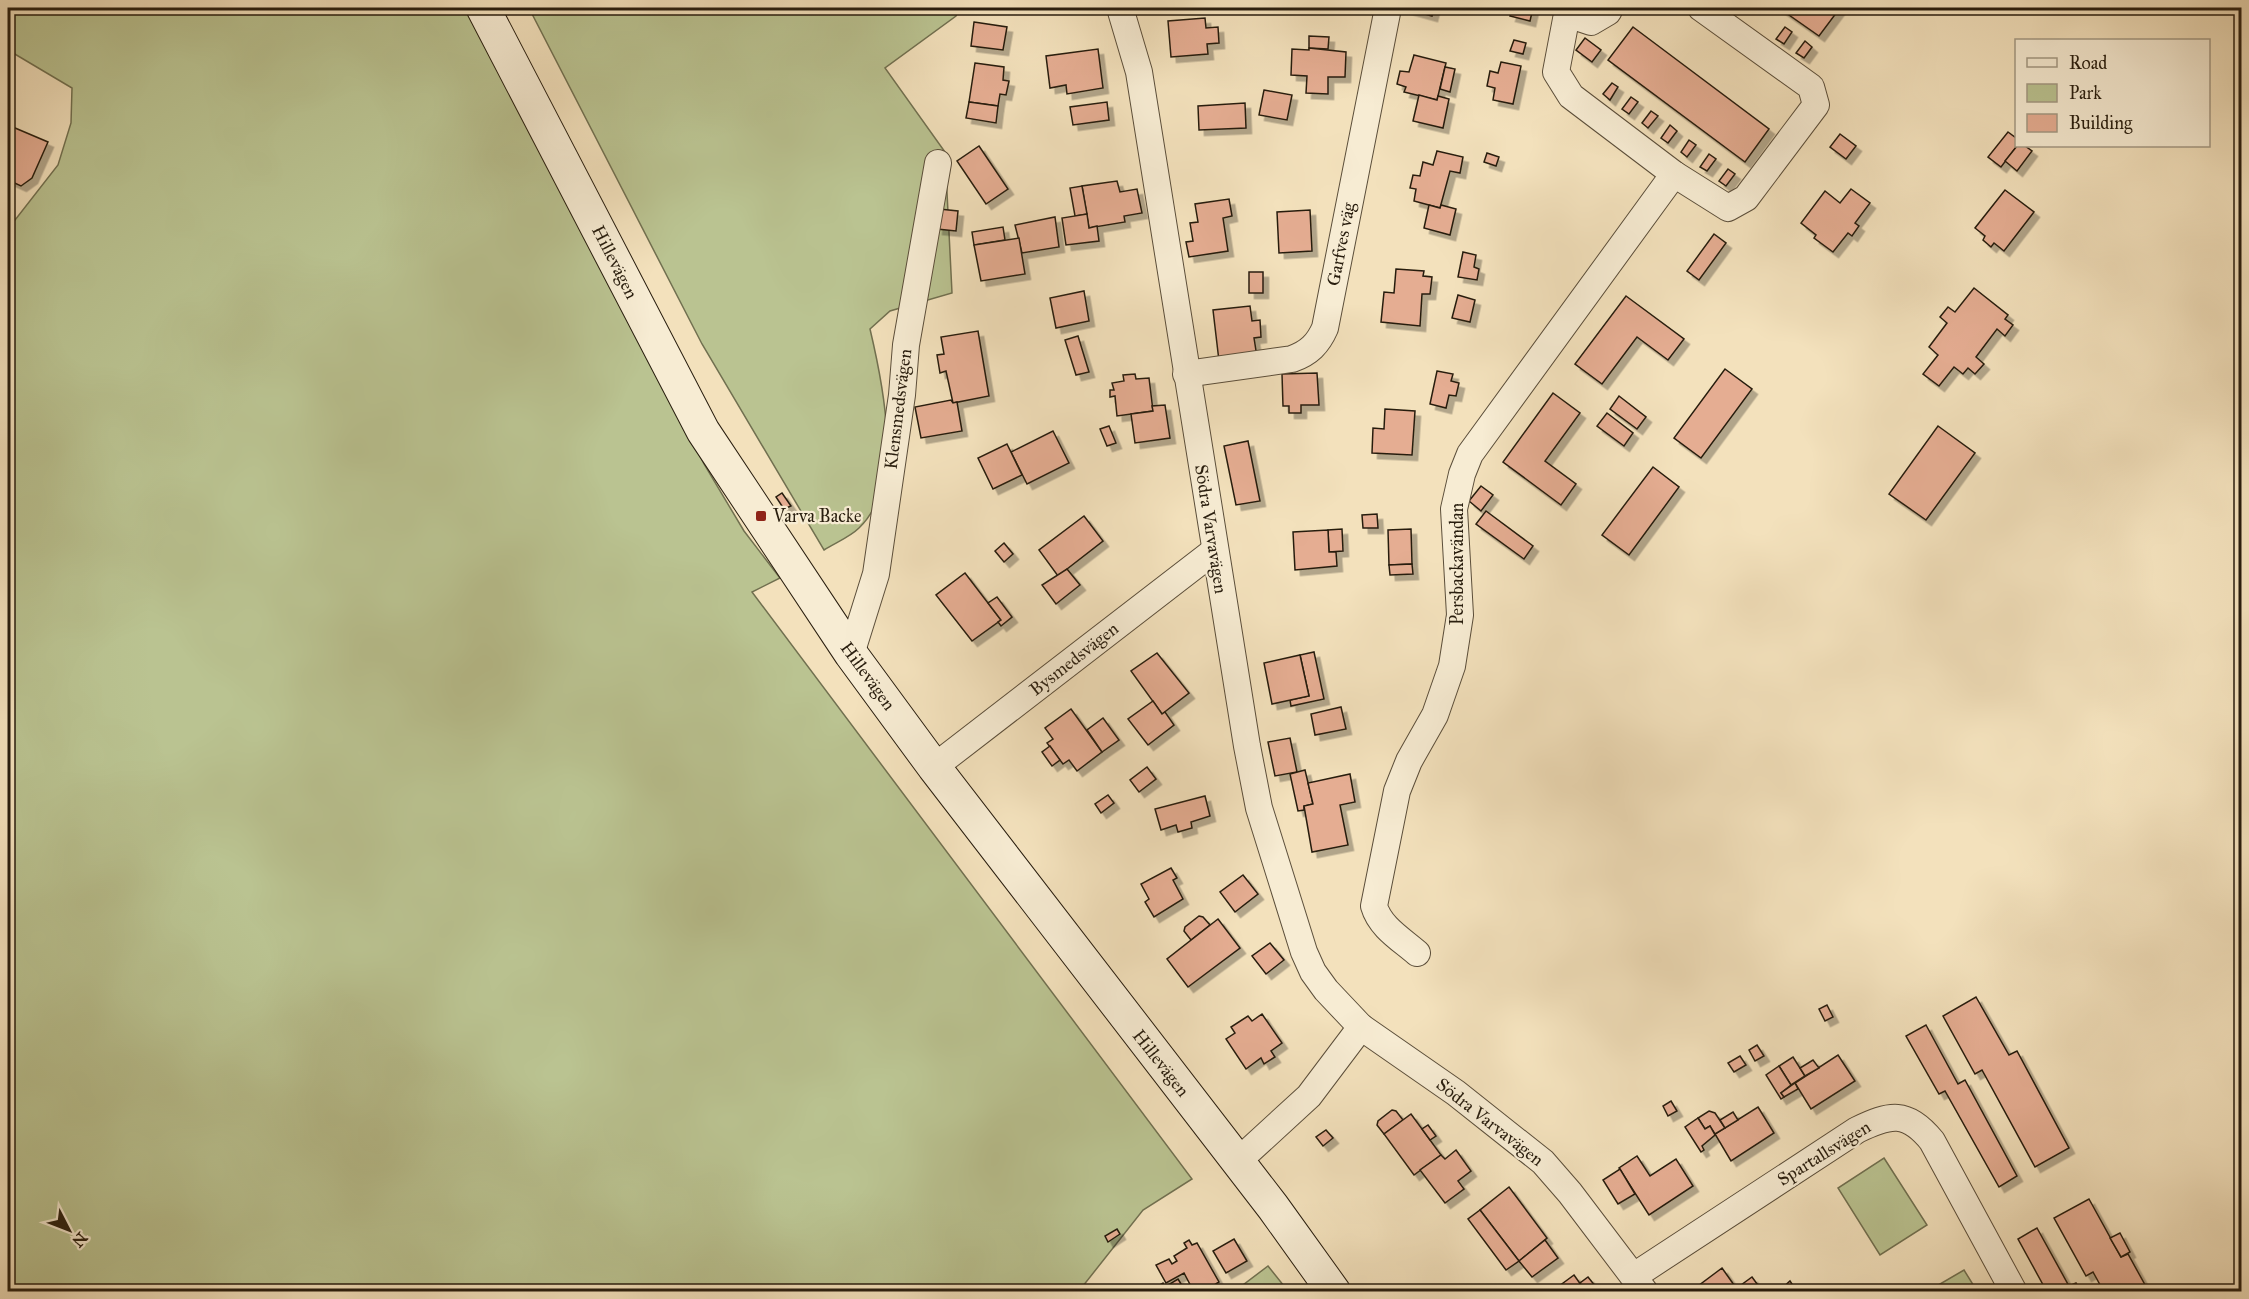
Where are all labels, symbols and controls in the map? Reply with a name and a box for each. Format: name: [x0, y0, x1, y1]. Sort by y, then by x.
legend: [2015, 39, 2210, 147]
text: Road: [2069, 52, 2107, 74]
text: Park: [2069, 82, 2102, 104]
text: Building: [2069, 112, 2133, 135]
street label: Garfves väg: [1322, 200, 1361, 288]
street label: Hillevägen: [586, 222, 643, 303]
street label: Klensmedsvägen: [880, 347, 917, 471]
street label: Södra Varvavägen: [1189, 463, 1232, 596]
street label: Persbackavändan: [1446, 502, 1468, 625]
place label: Varva Backe: [772, 505, 862, 527]
marker: Varva Backe: [754, 509, 768, 523]
street label: Bysmedsvägen: [1025, 617, 1124, 701]
street label: Hillevägen: [835, 637, 900, 715]
street label: Hillevägen: [1127, 1025, 1194, 1102]
street label: Södra Varvavägen: [1431, 1073, 1548, 1172]
street label: Spartallsvägen: [1773, 1115, 1875, 1191]
north arrow: [39, 1200, 99, 1260]
text: N: [68, 1228, 91, 1251]

